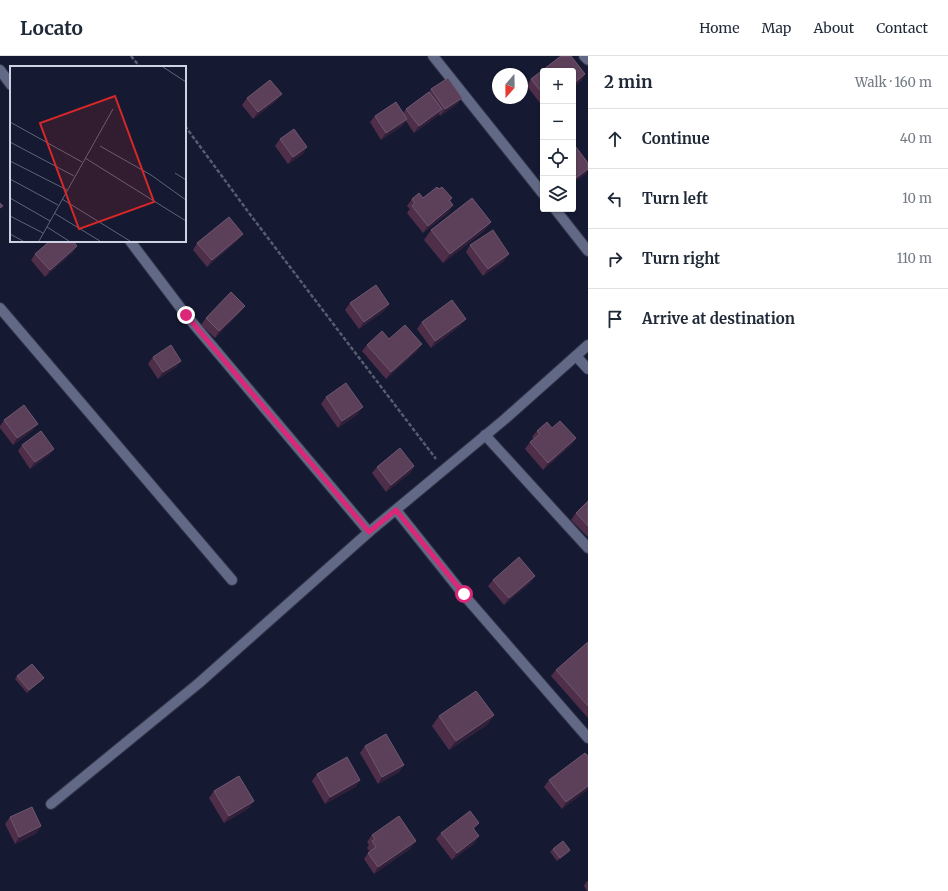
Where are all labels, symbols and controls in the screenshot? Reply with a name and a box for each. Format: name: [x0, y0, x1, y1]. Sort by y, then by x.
text: Locato: [20, 16, 83, 40]
text: Home: [699, 19, 740, 37]
text: Map: [762, 19, 791, 37]
text: About: [813, 19, 854, 37]
text: Contact: [876, 19, 928, 37]
inset map: [10, 66, 186, 242]
north arrow: [492, 68, 528, 104]
map controls: [540, 68, 576, 212]
button: +: [540, 68, 576, 104]
text: 2 min: [604, 71, 652, 93]
text: Walk · 160 m: [855, 74, 932, 91]
button: −: [540, 104, 576, 140]
icon: ahead: [604, 128, 626, 150]
text: Continue: [642, 129, 710, 148]
text: 40 m: [900, 130, 932, 147]
button: locate: [540, 140, 576, 176]
button: layers: [540, 176, 576, 212]
icon: left: [604, 188, 626, 210]
text: Turn left: [642, 189, 708, 208]
text: 10 m: [902, 190, 932, 207]
icon: right: [604, 248, 626, 270]
text: Turn right: [642, 249, 720, 268]
text: 110 m: [897, 250, 932, 267]
route end: [177, 306, 195, 324]
icon: arrive: [604, 308, 626, 330]
text: Arrive at destination: [642, 309, 795, 328]
route start: [455, 585, 473, 603]

